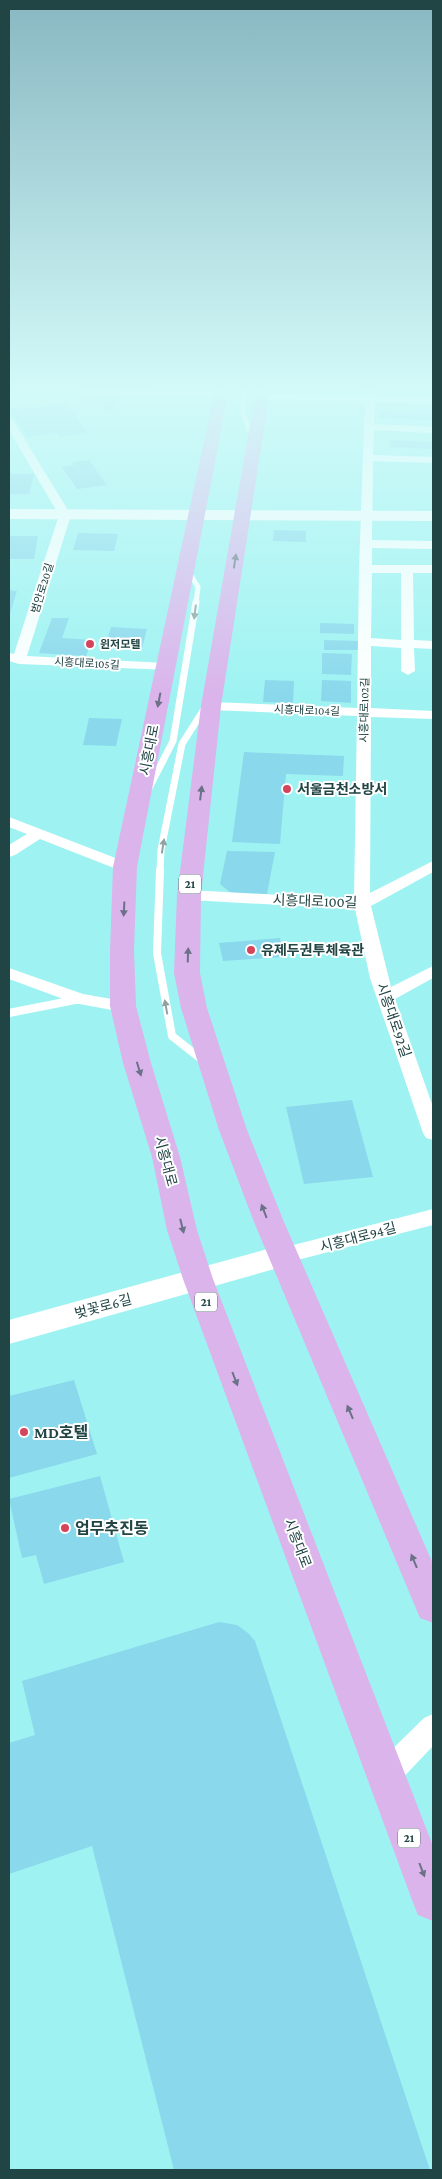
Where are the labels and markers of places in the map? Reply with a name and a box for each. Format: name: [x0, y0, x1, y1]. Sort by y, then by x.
marker: 윈저모텔: [84, 638, 96, 650]
place label: 윈저모텔: [100, 638, 140, 650]
place label: 서울금천소방서: [297, 781, 387, 797]
marker: 서울금천소방서: [281, 783, 293, 795]
place label: 유제두권투체육관: [261, 942, 364, 958]
marker: 유제두권투체육관: [245, 944, 257, 956]
place label: MD호텔: [34, 1424, 88, 1441]
marker: MD호텔: [18, 1426, 30, 1438]
place label: 업무추진동: [75, 1520, 149, 1537]
marker: 업무추진동: [59, 1522, 71, 1534]

